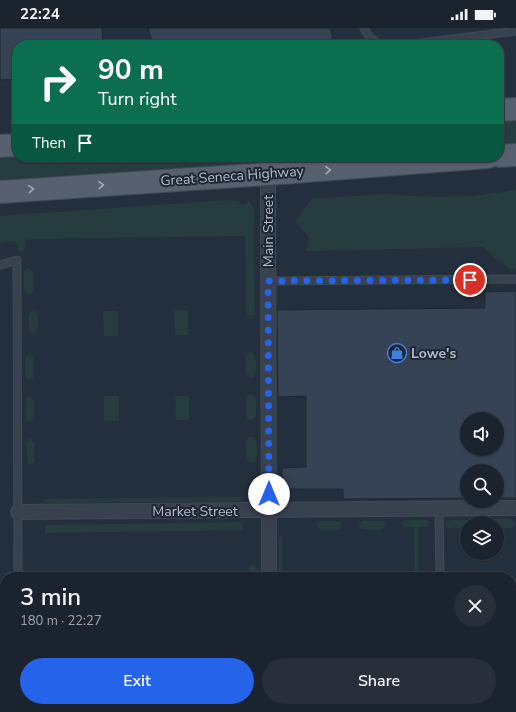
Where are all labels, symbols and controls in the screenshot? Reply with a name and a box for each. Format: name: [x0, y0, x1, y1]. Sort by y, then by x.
text: 22:24: [20, 4, 60, 24]
text: 90 m: [98, 51, 164, 89]
icon: right: [32, 56, 84, 108]
text: Turn right: [98, 87, 177, 111]
icon: arrive: [74, 132, 96, 154]
text: Then: [32, 133, 66, 153]
street label: Great Seneca Highway: [160, 161, 305, 190]
one-way arrow: [325, 165, 331, 174]
one-way arrow: [98, 180, 104, 189]
one-way arrow: [28, 185, 34, 194]
street label: Main Street: [259, 195, 278, 267]
pin: [453, 263, 487, 297]
icon: arrive: [459, 269, 481, 291]
shop icon: Lowe's: [386, 342, 408, 364]
place label: Lowe's: [411, 344, 456, 363]
map controls: [460, 412, 504, 560]
button: sound: [460, 412, 504, 456]
button: search: [460, 464, 504, 508]
position arrow: [248, 473, 290, 515]
street label: Market Street: [152, 502, 238, 521]
button: layers: [460, 516, 504, 560]
text: 3 min: [20, 581, 81, 613]
button: close: [454, 585, 496, 627]
text: 180 m · 22:27: [20, 612, 102, 630]
button: Exit: [20, 658, 254, 704]
button: Share: [262, 658, 496, 704]

